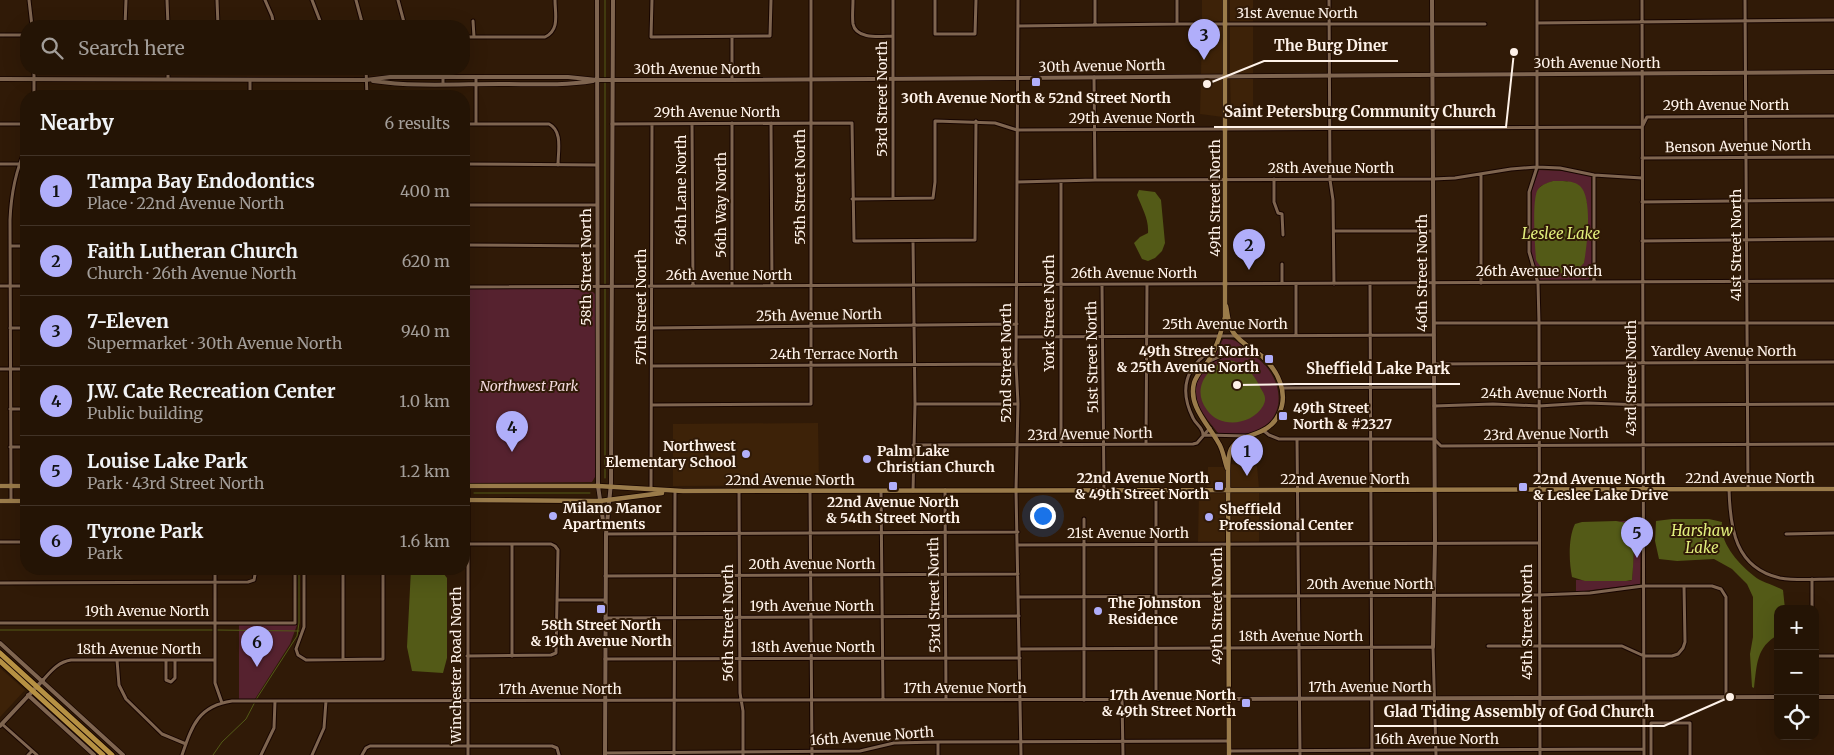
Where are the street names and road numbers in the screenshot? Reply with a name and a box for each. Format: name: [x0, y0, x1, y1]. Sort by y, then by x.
street label: 31st Avenue North: [1236, 4, 1358, 22]
street label: 53rd Street North: [873, 41, 891, 157]
street label: 30th Avenue North: [1533, 54, 1661, 72]
street label: 30th Avenue North: [1038, 56, 1166, 76]
street label: 30th Avenue North: [633, 60, 761, 78]
street label: 29th Avenue North: [1663, 96, 1789, 114]
street label: 29th Avenue North: [654, 103, 780, 121]
street label: 29th Avenue North: [1069, 109, 1195, 127]
street label: 55th Street North: [791, 129, 809, 245]
street label: 56th Lane North: [672, 135, 690, 245]
street label: Benson Avenue North: [1665, 136, 1811, 156]
street label: 49th Street North: [1206, 139, 1224, 257]
street label: 56th Way North: [712, 152, 730, 258]
street label: 28th Avenue North: [1268, 159, 1394, 177]
street label: 41st Street North: [1727, 189, 1745, 301]
street label: 58th Street North: [577, 208, 595, 326]
street label: 46th Street North: [1413, 214, 1431, 332]
street label: 57th Street North: [632, 249, 650, 365]
street label: York Street North: [1040, 254, 1058, 373]
street label: 26th Avenue North: [1476, 262, 1602, 280]
street label: 26th Avenue North: [1071, 264, 1197, 282]
street label: 26th Avenue North: [666, 266, 792, 284]
street label: 51st Street North: [1082, 301, 1102, 413]
street label: 52nd Street North: [997, 303, 1015, 423]
street label: 25th Avenue North: [756, 305, 882, 325]
street label: 25th Avenue North: [1162, 315, 1288, 333]
street label: 43rd Street North: [1622, 320, 1640, 436]
street label: Yardley Avenue North: [1650, 342, 1797, 360]
street label: 24th Terrace North: [770, 345, 898, 363]
street label: 24th Avenue North: [1481, 384, 1607, 402]
street label: 23rd Avenue North: [1027, 424, 1153, 444]
street label: 23rd Avenue North: [1483, 424, 1609, 444]
street label: 22nd Avenue North: [1685, 469, 1815, 487]
street label: 22nd Avenue North: [1280, 470, 1410, 488]
street label: 22nd Avenue North: [725, 471, 855, 489]
street label: 21st Avenue North: [1067, 524, 1189, 542]
street label: 53rd Street North: [924, 537, 944, 653]
street label: 49th Street North: [1208, 547, 1226, 665]
street label: 20th Avenue North: [748, 555, 876, 573]
street label: 56th Street North: [719, 564, 737, 682]
street label: 45th Street North: [1518, 564, 1536, 680]
street label: 20th Avenue North: [1306, 575, 1434, 593]
street label: Winchester Road North: [447, 586, 465, 745]
street label: 19th Avenue North: [750, 597, 874, 615]
street label: 19th Avenue North: [85, 602, 209, 620]
street label: 18th Avenue North: [1239, 627, 1363, 645]
street label: 18th Avenue North: [751, 638, 875, 656]
street label: 18th Avenue North: [77, 640, 201, 658]
street label: 17th Avenue North: [1308, 678, 1432, 696]
street label: 17th Avenue North: [903, 679, 1027, 697]
street label: 17th Avenue North: [498, 680, 622, 698]
street label: 16th Avenue North: [809, 723, 935, 749]
street label: 16th Avenue North: [1375, 730, 1499, 748]

